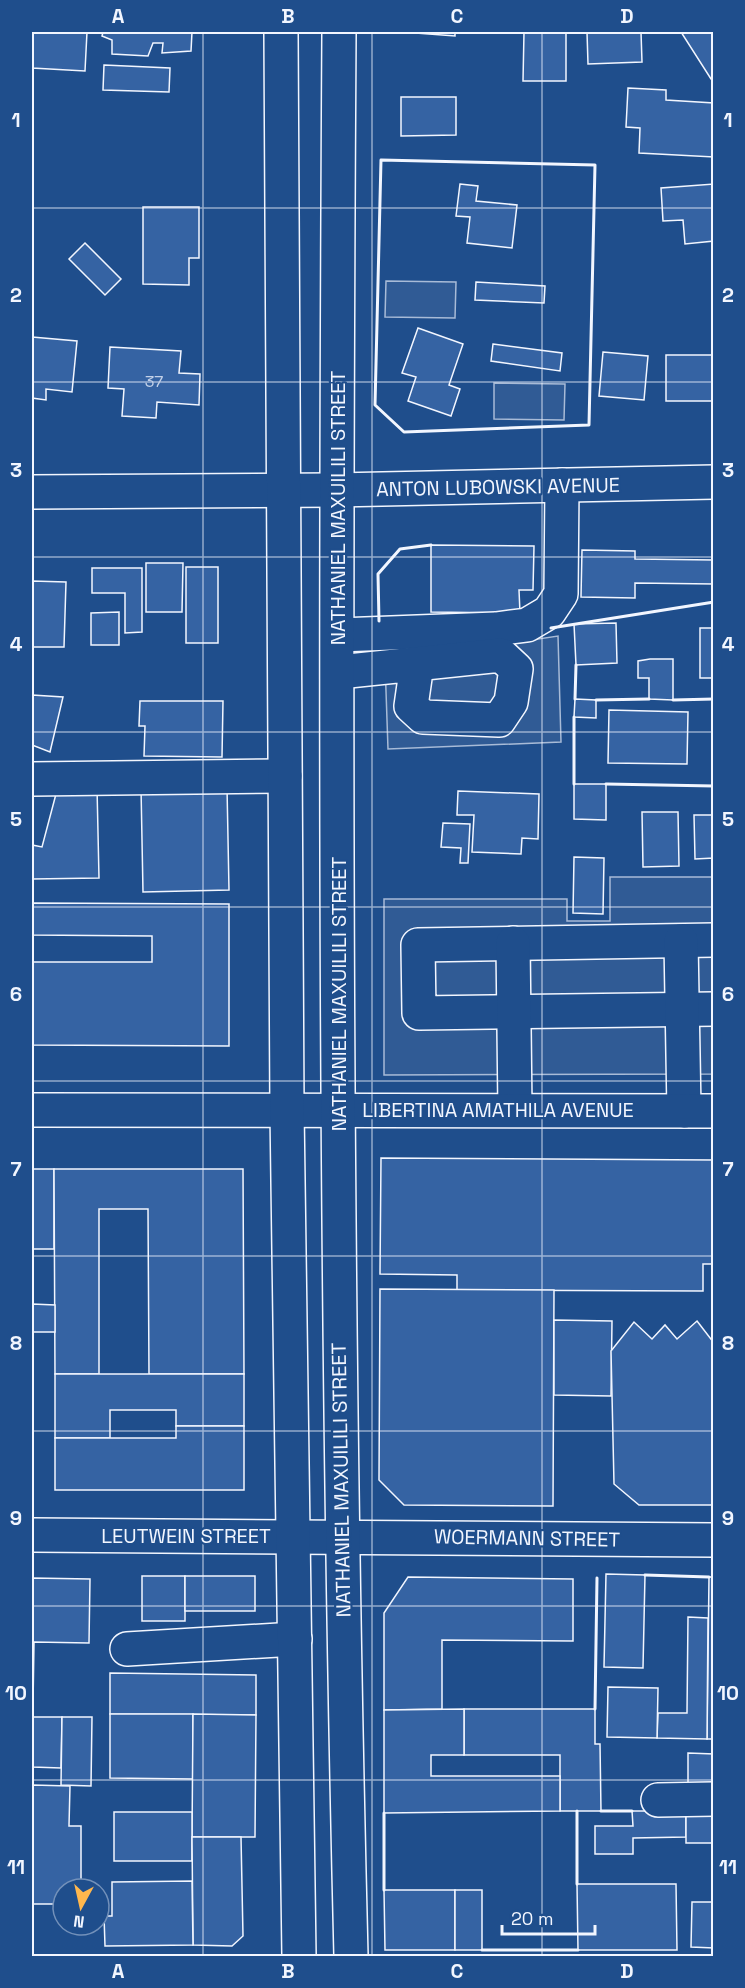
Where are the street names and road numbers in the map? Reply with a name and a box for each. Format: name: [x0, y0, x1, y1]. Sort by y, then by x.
street label: NATHANIEL MAXUILILI STREET: [325, 370, 351, 645]
street label: ANTON LUBOWSKI AVENUE: [376, 472, 620, 502]
street label: NATHANIEL MAXUILILI STREET: [326, 856, 352, 1131]
street label: LIBERTINA AMATHILA AVENUE: [362, 1097, 634, 1123]
street label: NATHANIEL MAXUILILI STREET: [326, 1342, 356, 1618]
street label: LEUTWEIN STREET: [101, 1523, 271, 1549]
street label: WOERMANN STREET: [434, 1523, 621, 1553]

